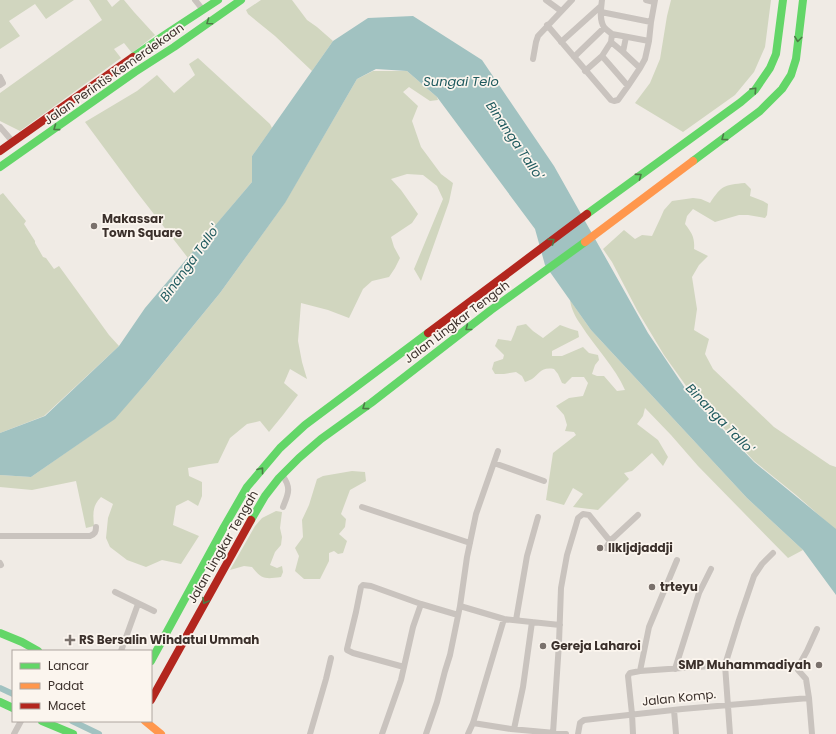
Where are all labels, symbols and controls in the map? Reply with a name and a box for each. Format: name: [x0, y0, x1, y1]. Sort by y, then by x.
one-way arrow: [206, 17, 213, 25]
street label: Jalan Perintis Kemerdekaan: [40, 19, 187, 129]
one-way arrow: [794, 36, 803, 42]
water label: Sungai Telo: [423, 72, 499, 91]
one-way arrow: [749, 87, 756, 94]
water label: Binanga Tallo': [481, 97, 548, 184]
one-way arrow: [53, 123, 60, 131]
one-way arrow: [722, 134, 729, 141]
one-way arrow: [634, 174, 641, 181]
place label: Makassar Town Square: [102, 210, 183, 241]
water label: Binanga Tallo': [155, 220, 224, 306]
marker: Makassar Town Square: [89, 221, 99, 231]
one-way arrow: [548, 238, 555, 245]
street label: Jalan Lingkar Tengah: [401, 276, 513, 367]
one-way arrow: [466, 323, 473, 330]
water label: Binanga Tallo': [681, 379, 759, 458]
one-way arrow: [363, 402, 370, 409]
one-way arrow: [257, 467, 264, 474]
street label: Jalan Lingkar Tengah: [183, 487, 262, 606]
place label: llkljdjaddji: [608, 539, 673, 556]
marker: llkljdjaddji: [595, 543, 605, 553]
place label: trteyu: [660, 578, 698, 595]
marker: trteyu: [647, 582, 657, 592]
one-way arrow: [203, 597, 210, 605]
place label: RS Bersalin Wihdatul Ummah: [79, 631, 259, 648]
marker: RS Bersalin Wihdatul Ummah: [64, 634, 76, 646]
place label: Gereja Laharoi: [551, 637, 641, 654]
marker: Gereja Laharoi: [538, 641, 548, 651]
legend: [12, 650, 152, 722]
place label: SMP Muhammadiyah: [678, 656, 811, 673]
text: Lancar: [48, 657, 89, 674]
marker: SMP Muhammadiyah: [814, 660, 824, 670]
text: Padat: [48, 677, 84, 694]
street label: Jalan Komp.: [641, 685, 717, 710]
text: Macet: [48, 697, 86, 714]

